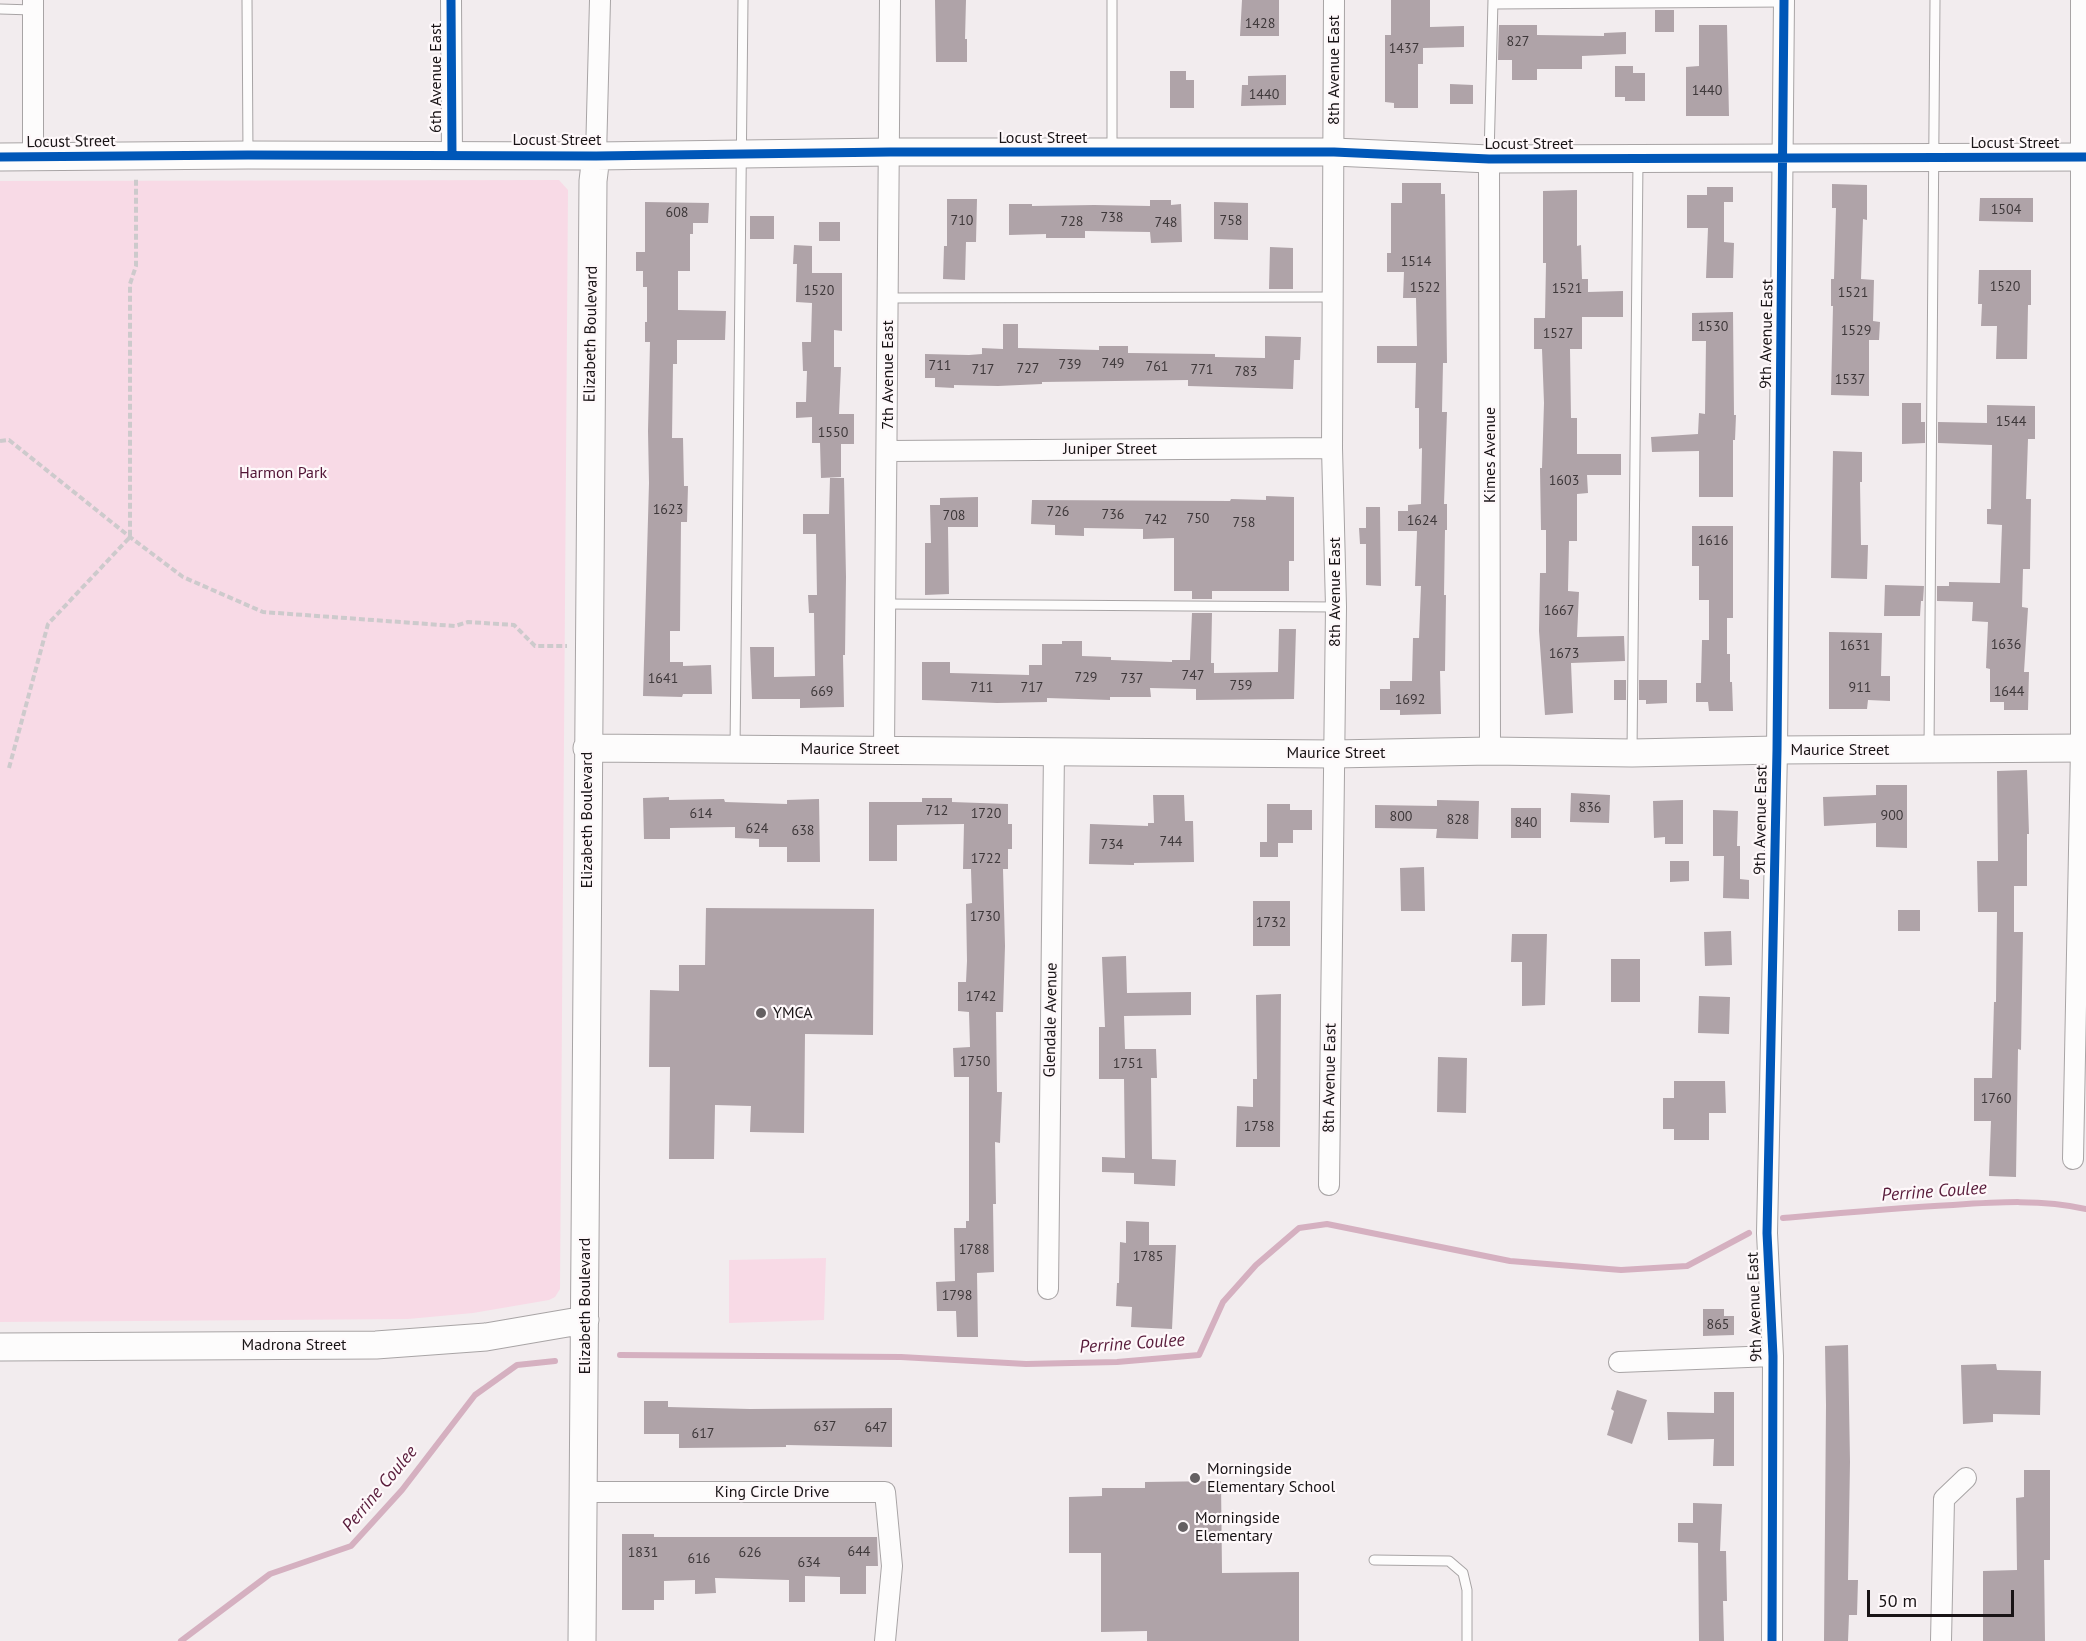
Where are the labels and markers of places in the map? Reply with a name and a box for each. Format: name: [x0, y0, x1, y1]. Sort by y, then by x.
place label: YMCA: [773, 1003, 813, 1023]
marker: YMCA: [754, 1006, 768, 1020]
place label: Morningside Elementary School: [1207, 1459, 1335, 1497]
marker: Morningside Elementary School: [1188, 1471, 1202, 1485]
place label: Morningside Elementary: [1195, 1508, 1280, 1546]
marker: Morningside Elementary: [1176, 1520, 1190, 1534]

